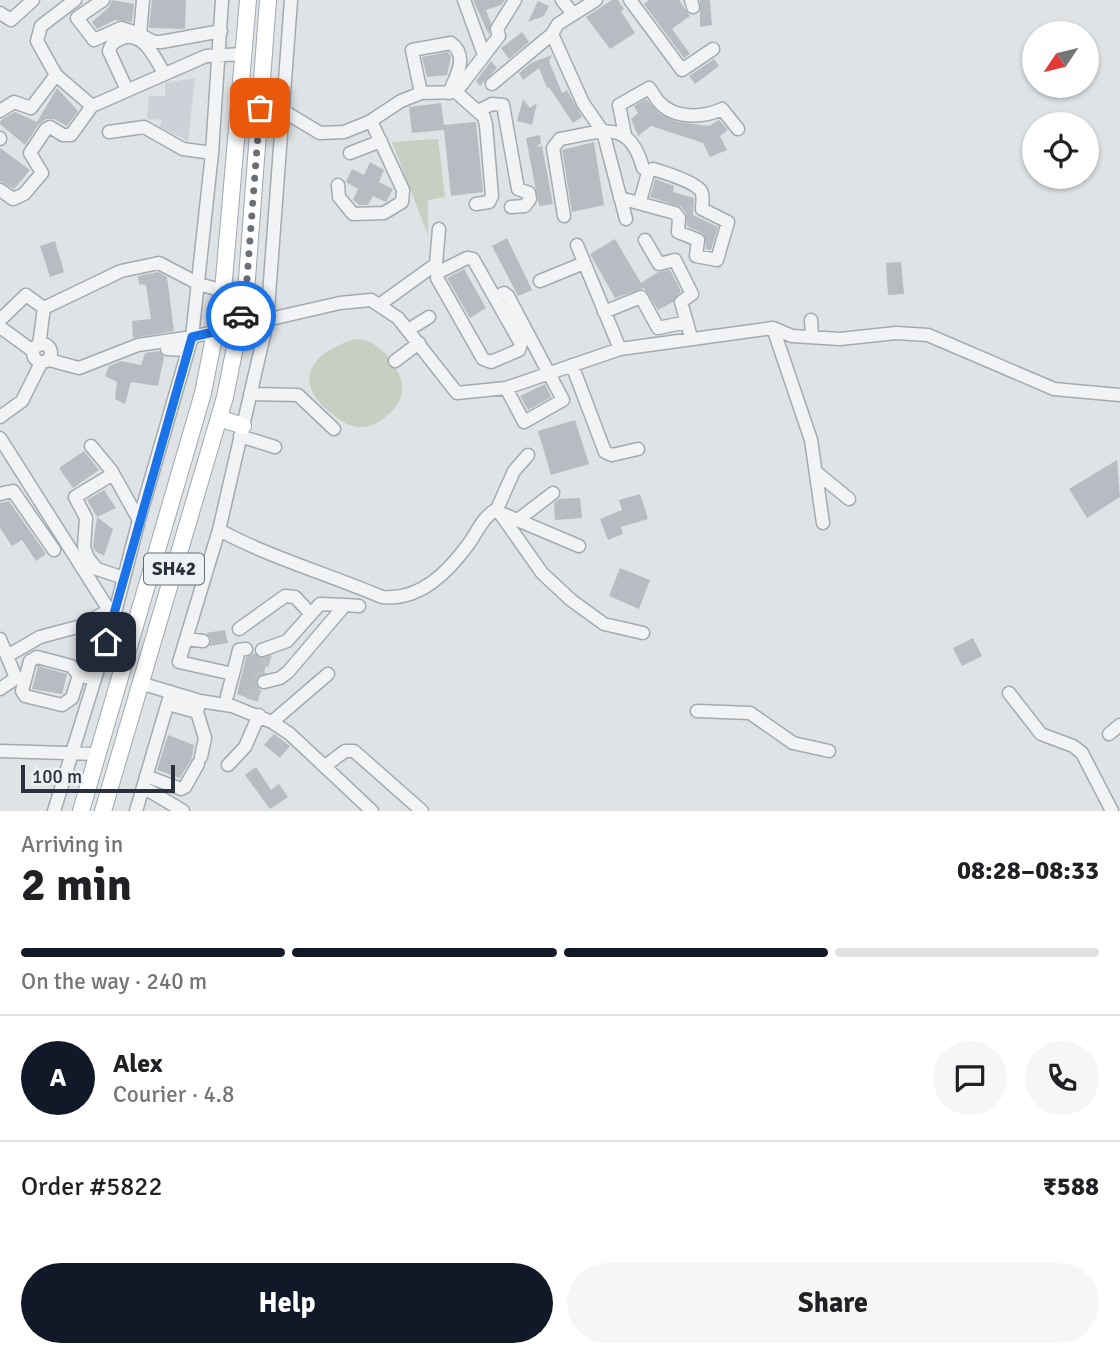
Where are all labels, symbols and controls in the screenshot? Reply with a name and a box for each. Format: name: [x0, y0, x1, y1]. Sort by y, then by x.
north arrow: [1022, 21, 1099, 98]
map controls: [1022, 21, 1099, 189]
pin: [230, 78, 290, 138]
icon: bag: [241, 89, 279, 127]
button: locate: [1022, 112, 1099, 189]
courier: [206, 281, 276, 351]
icon: car: [222, 297, 260, 335]
road number: SH42: [144, 554, 204, 584]
pin: [76, 612, 136, 672]
icon: home: [87, 623, 125, 661]
scale bar: [21, 762, 175, 794]
text: 100 m: [32, 765, 82, 789]
text: Arriving in: [21, 830, 123, 859]
text: 08:28–08:33: [957, 855, 1099, 887]
text: 2 min: [21, 857, 132, 913]
text: On the way · 240 m: [21, 967, 207, 996]
button: chat: [933, 1041, 1007, 1115]
button: phone: [1025, 1041, 1099, 1115]
text: Alex: [113, 1048, 163, 1080]
text: A: [50, 1062, 66, 1094]
text: Courier · 4.8: [113, 1080, 234, 1109]
text: Order #5822: [21, 1171, 162, 1203]
text: ₹588: [1043, 1171, 1099, 1203]
button: Help: [21, 1263, 553, 1343]
button: Share: [567, 1263, 1099, 1343]

